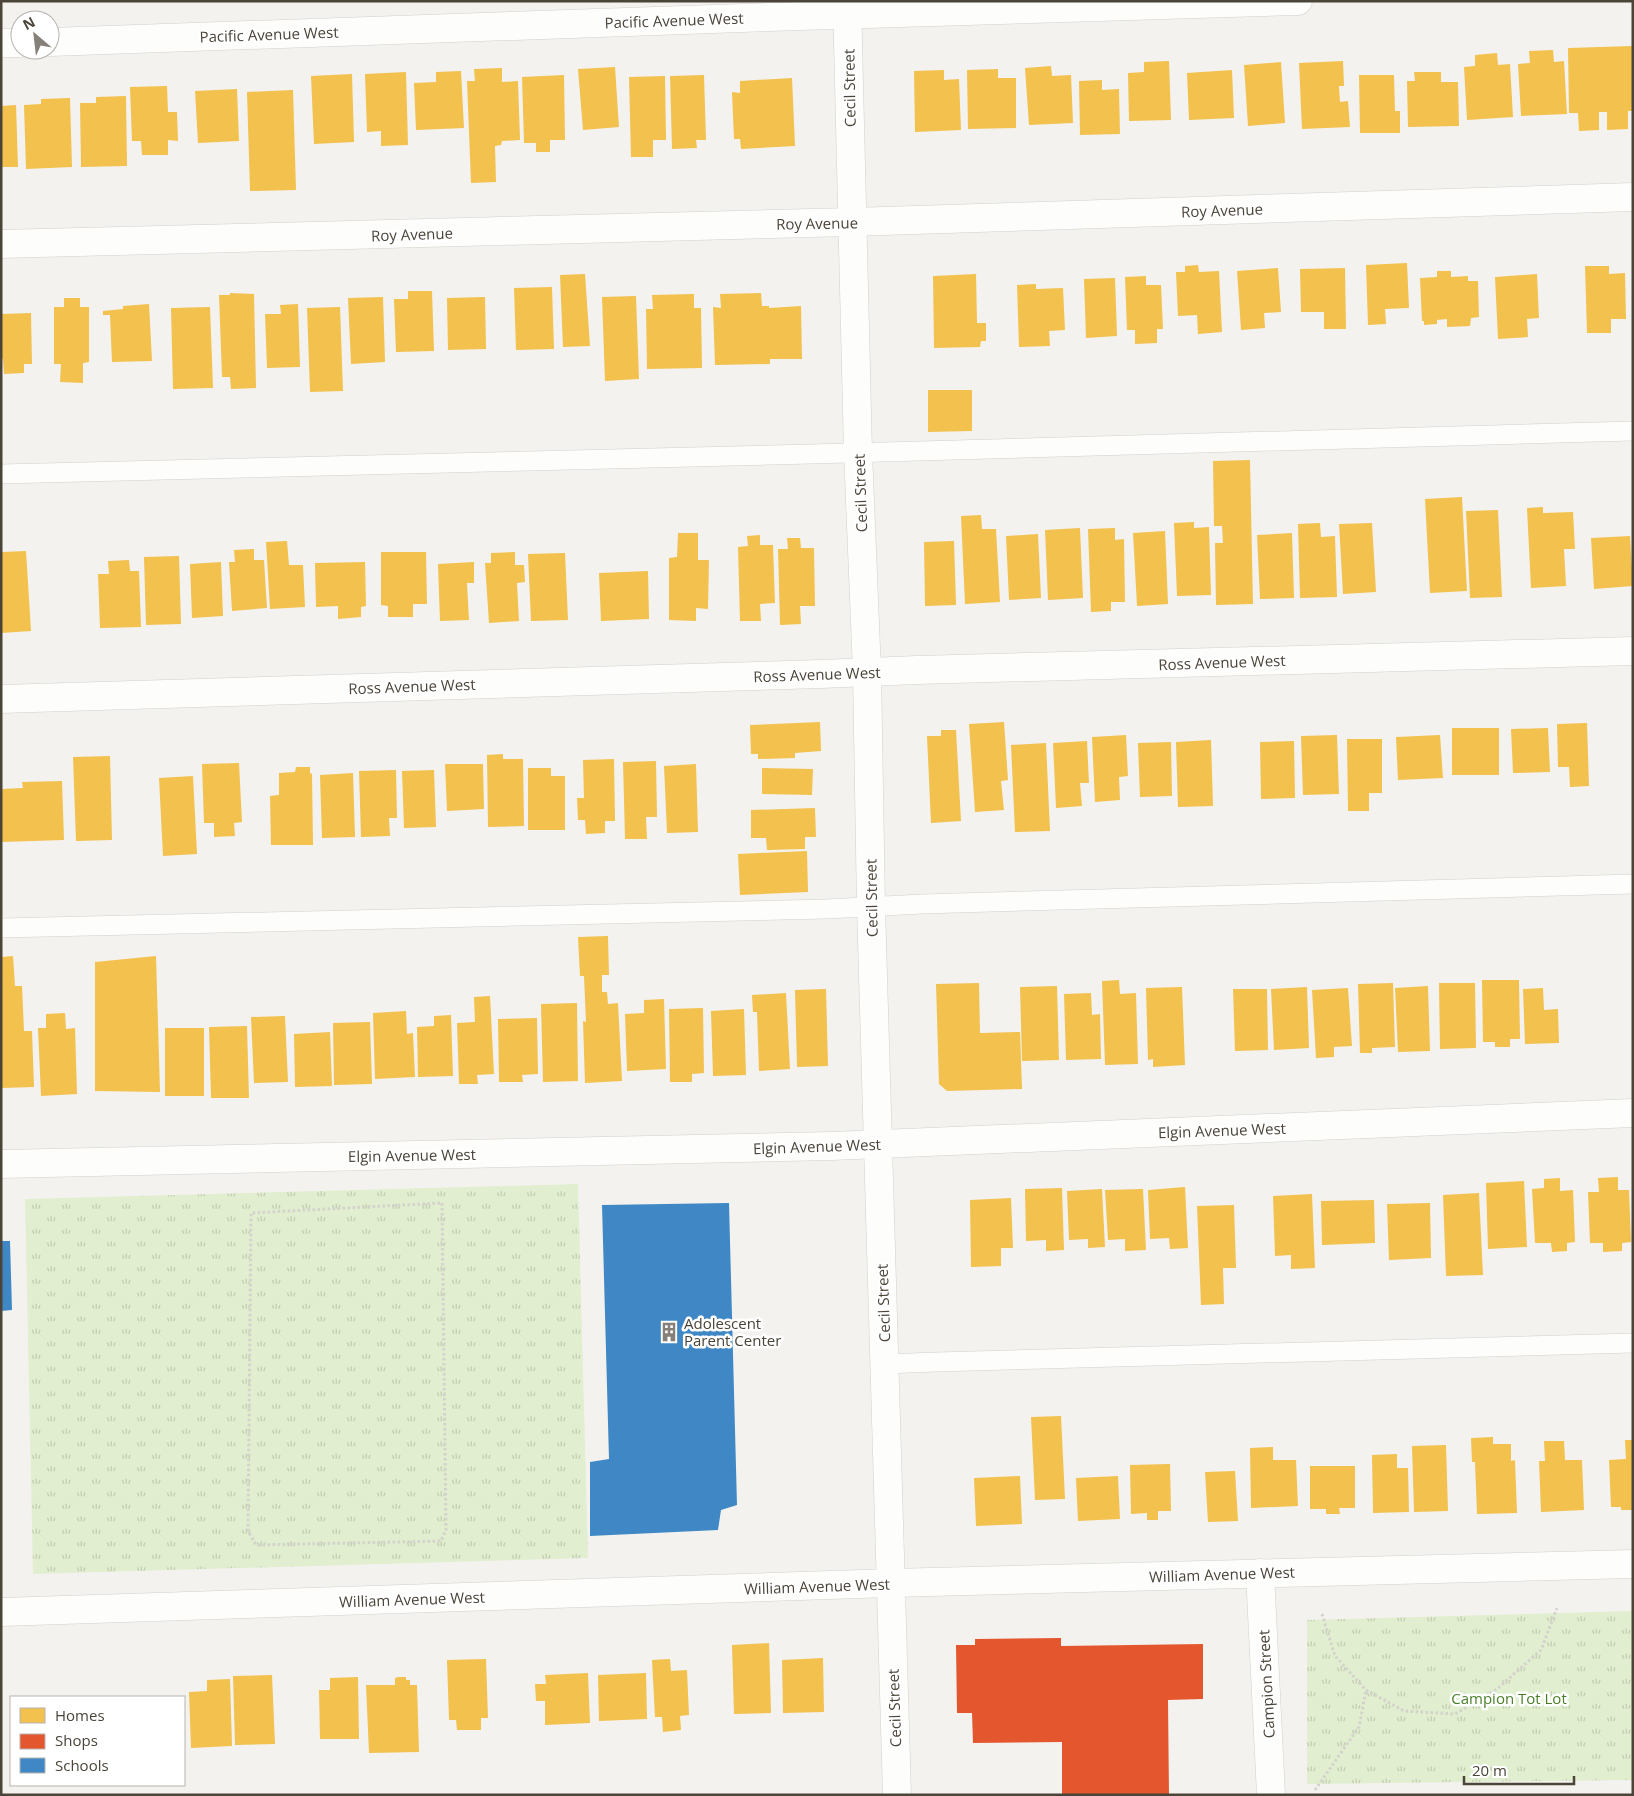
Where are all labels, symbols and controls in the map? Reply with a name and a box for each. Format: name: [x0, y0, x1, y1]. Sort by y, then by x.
street label: Pacific Avenue West: [604, 8, 744, 32]
north arrow: [10, 10, 60, 60]
text: N: [19, 12, 38, 34]
street label: Pacific Avenue West: [199, 22, 339, 46]
street label: Cecil Street: [838, 49, 860, 127]
street label: Roy Avenue: [1181, 199, 1263, 221]
street label: Roy Avenue: [776, 212, 858, 234]
street label: Roy Avenue: [371, 223, 453, 245]
street label: Cecil Street: [849, 453, 871, 533]
street label: Ross Avenue West: [1158, 650, 1286, 674]
street label: Ross Avenue West: [753, 662, 881, 686]
street label: Ross Avenue West: [348, 674, 476, 698]
street label: Cecil Street: [860, 859, 882, 937]
street label: Elgin Avenue West: [1158, 1118, 1286, 1142]
street label: Elgin Avenue West: [753, 1134, 881, 1158]
street label: Elgin Avenue West: [348, 1144, 476, 1166]
street label: Cecil Street: [872, 1263, 894, 1343]
place label: Adolescent Parent Center: [684, 1313, 781, 1350]
building icon: Adolescent Parent Center: [658, 1321, 680, 1343]
street label: William Avenue West: [1149, 1561, 1295, 1587]
street label: William Avenue West: [744, 1573, 890, 1599]
street label: William Avenue West: [339, 1586, 485, 1612]
street label: Campion Street: [1253, 1629, 1279, 1739]
street label: Cecil Street: [883, 1668, 905, 1748]
park label: Campion Tot Lot: [1451, 1688, 1567, 1708]
legend: [10, 1696, 185, 1786]
text: Homes: [55, 1705, 105, 1725]
text: Shops: [55, 1730, 98, 1750]
scale bar: [1464, 1754, 1574, 1786]
text: Schools: [55, 1755, 109, 1775]
text: 20 m: [1472, 1760, 1507, 1780]

